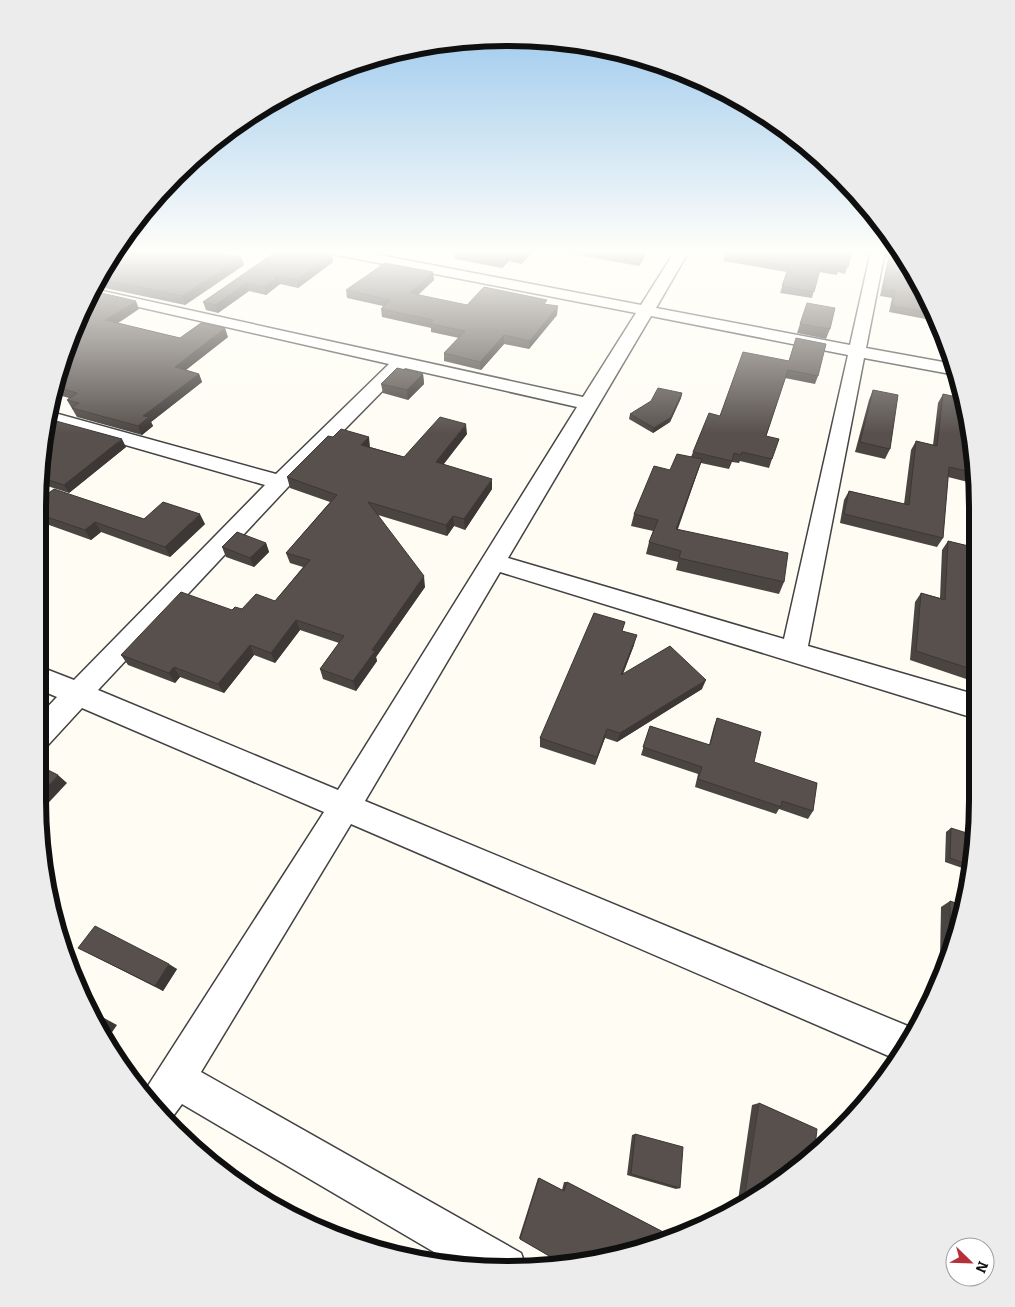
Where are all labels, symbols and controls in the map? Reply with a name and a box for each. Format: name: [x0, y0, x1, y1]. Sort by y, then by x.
north arrow: [945, 1237, 995, 1287]
text: N: [971, 1259, 991, 1275]

